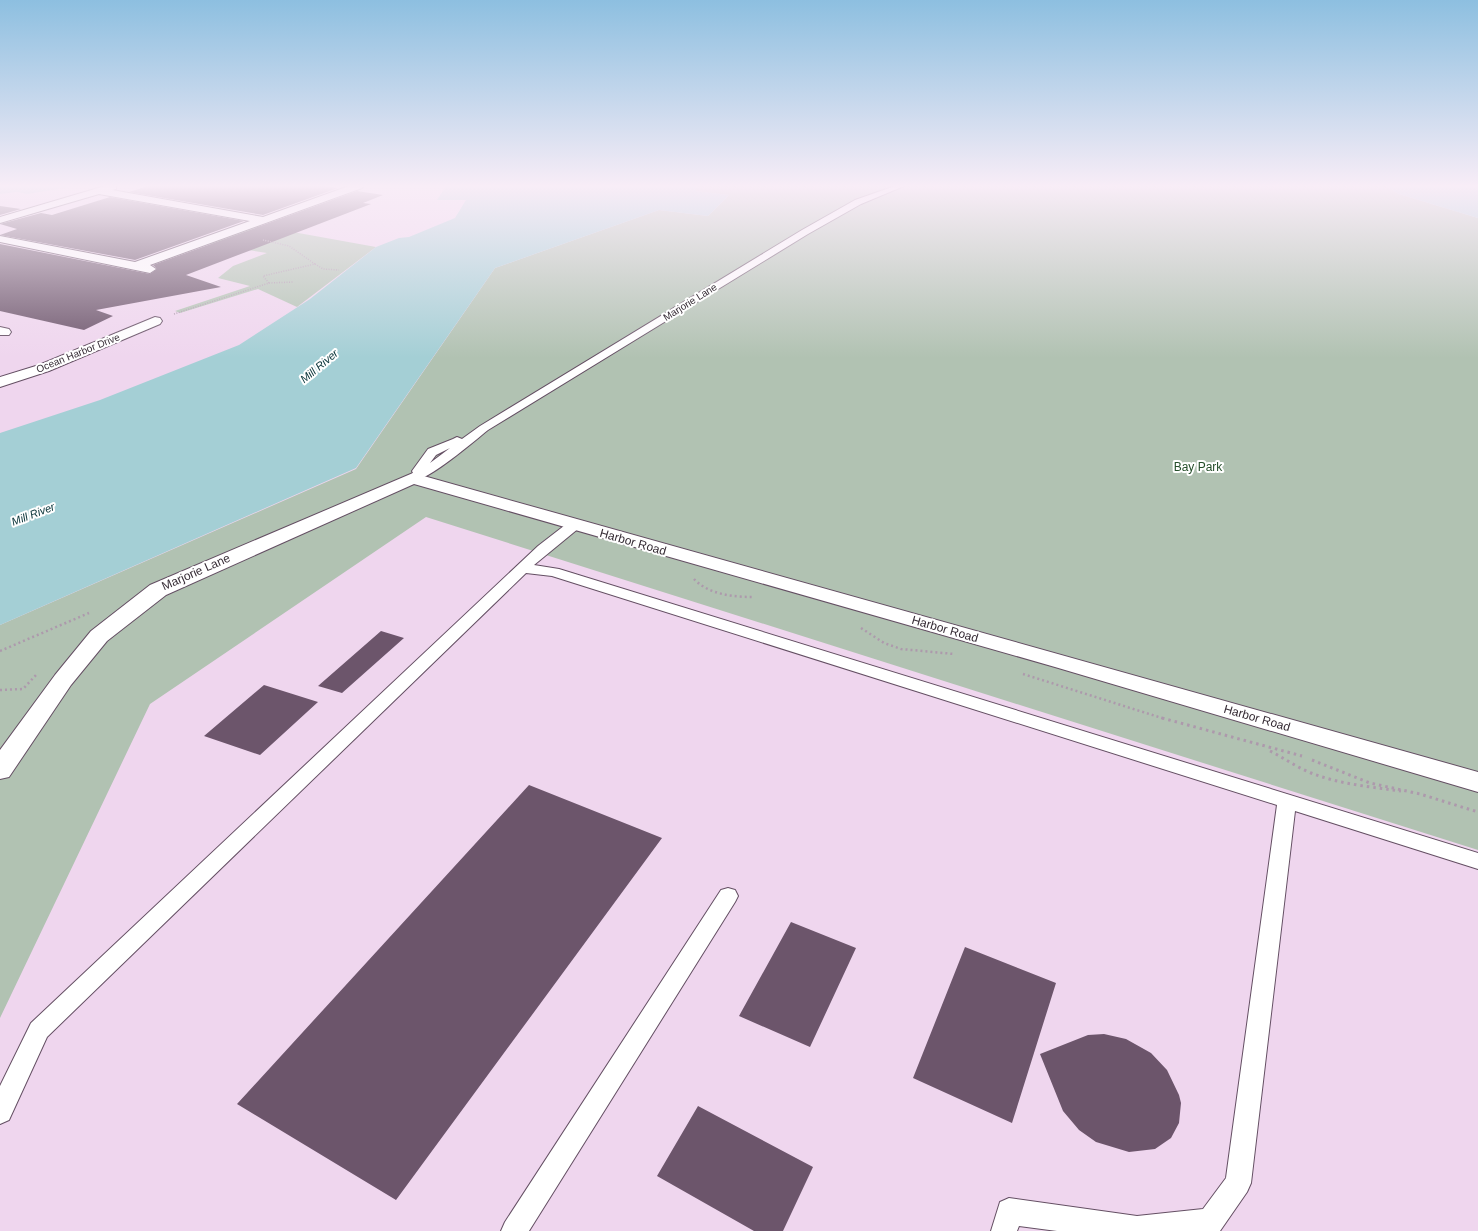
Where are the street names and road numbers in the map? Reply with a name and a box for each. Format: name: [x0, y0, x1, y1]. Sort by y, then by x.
street label: Marjorie Lane: [661, 281, 719, 323]
street label: Ocean Harbor Drive: [35, 331, 122, 375]
street label: Harbor Road: [598, 526, 668, 558]
street label: Marjorie Lane: [160, 551, 233, 593]
street label: Harbor Road: [910, 613, 980, 645]
street label: Harbor Road: [1222, 702, 1292, 734]

